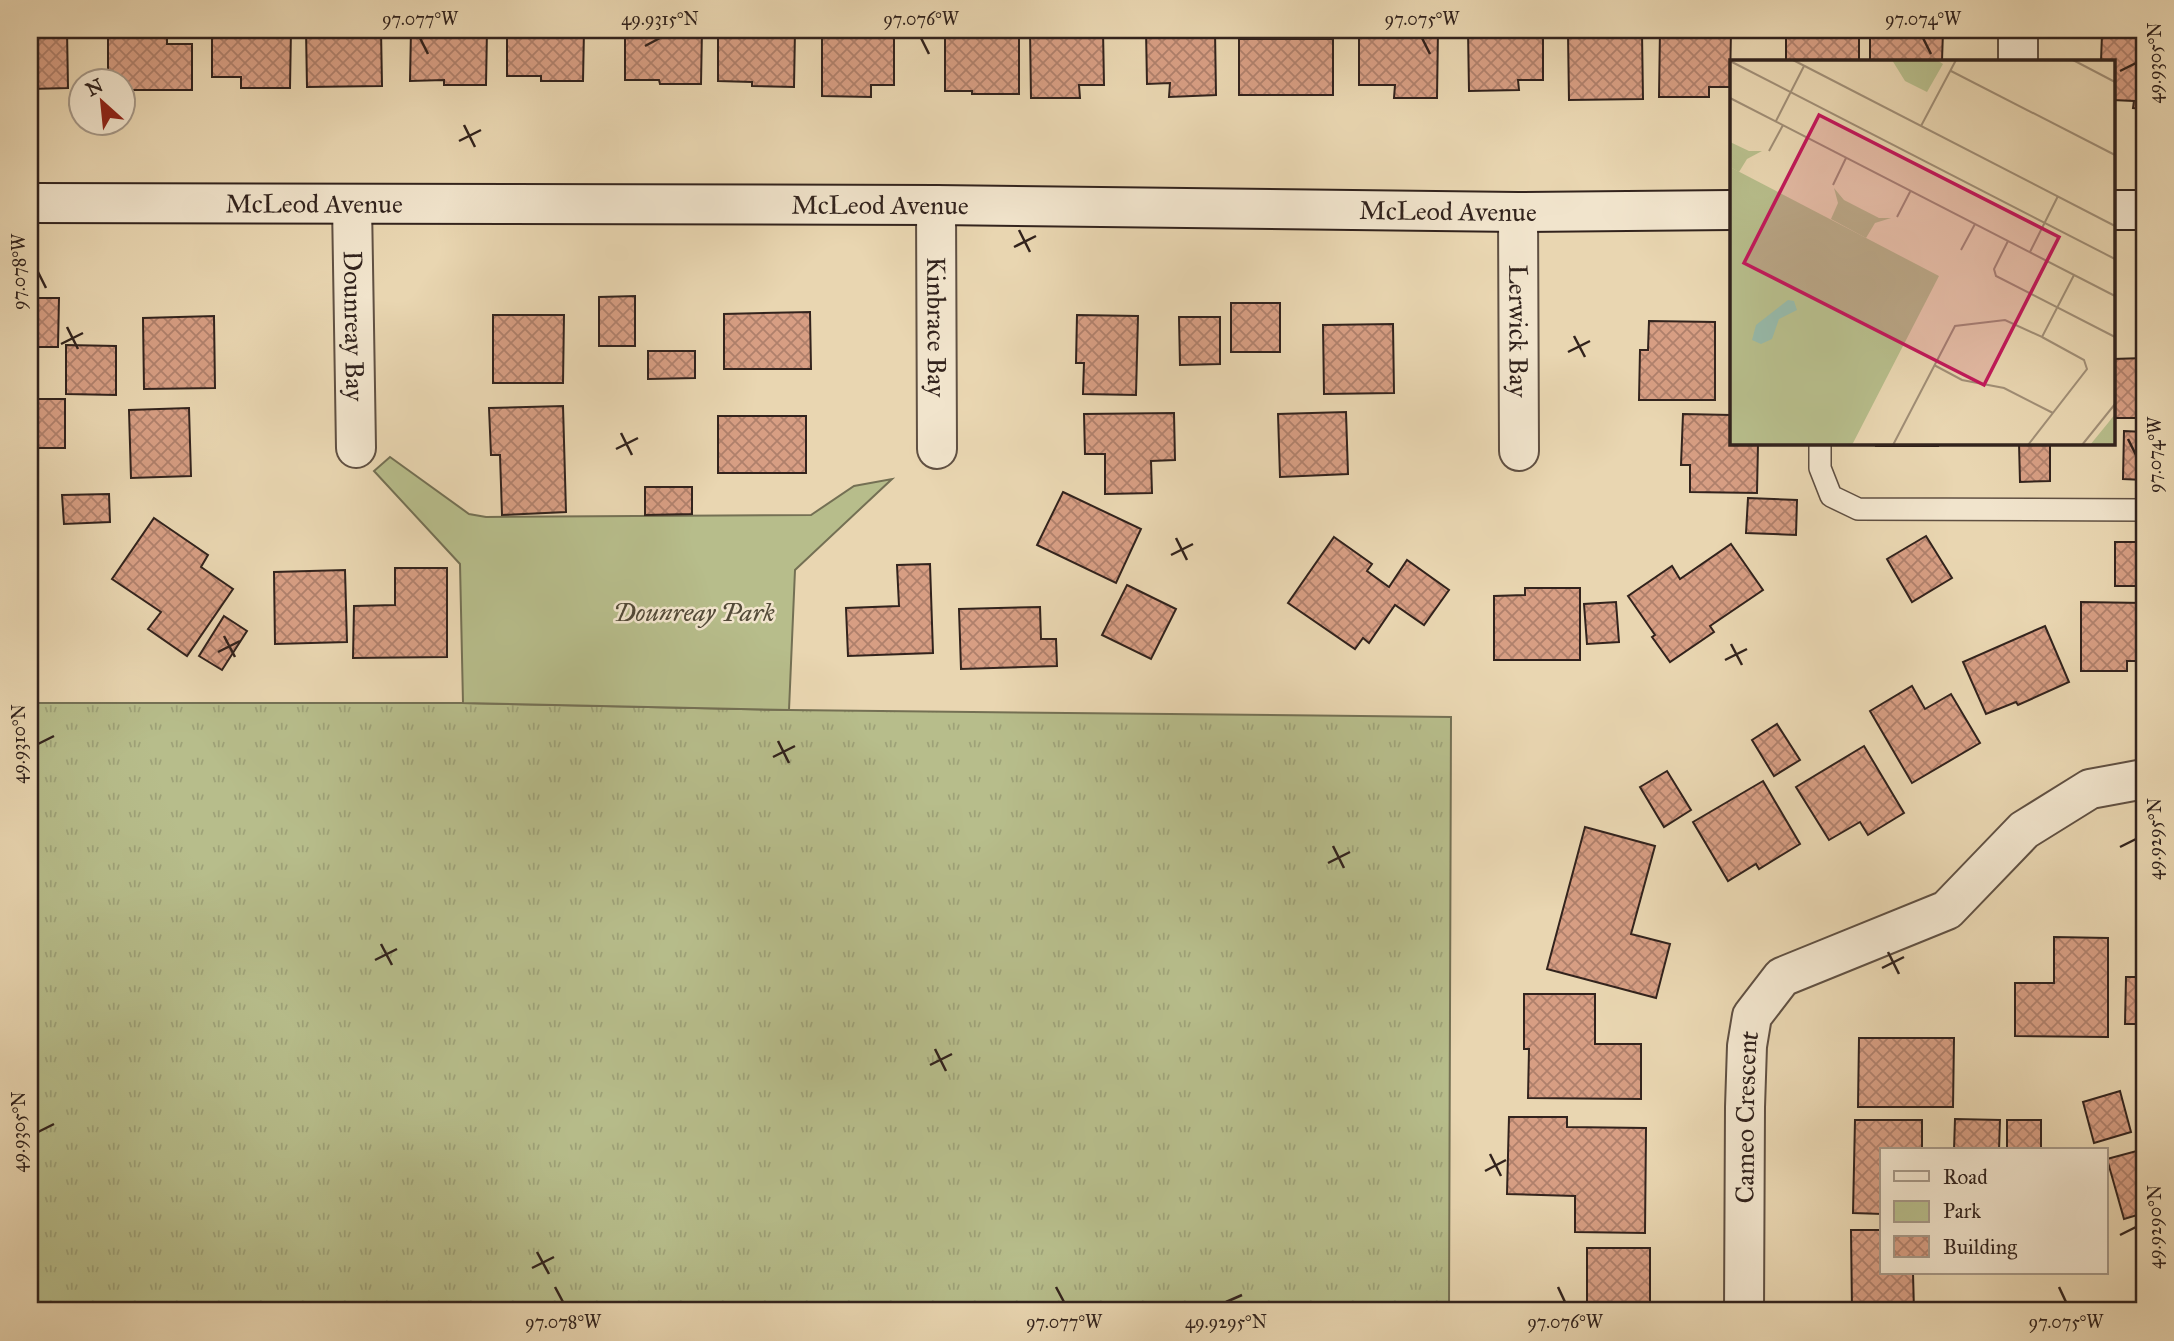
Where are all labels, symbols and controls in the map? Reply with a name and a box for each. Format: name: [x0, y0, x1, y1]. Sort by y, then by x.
text: 97.077°W: [382, 8, 459, 30]
text: 49.9315°N: [621, 8, 699, 30]
text: 97.076°W: [883, 8, 960, 30]
text: 97.075°W: [1385, 8, 1460, 30]
text: 97.074°W: [1885, 8, 1962, 30]
text: 49.9305°N: [2144, 23, 2166, 103]
inset map: [1730, 60, 2114, 444]
north arrow: [66, 66, 136, 136]
text: N: [82, 73, 107, 101]
street label: McLeod Avenue: [225, 187, 403, 220]
street label: McLeod Avenue: [791, 189, 969, 221]
street label: McLeod Avenue: [1359, 194, 1537, 228]
text: 97.078°W: [8, 233, 30, 310]
street label: Dounreay Bay: [337, 250, 371, 402]
street label: Kinbrace Bay: [920, 257, 953, 398]
street label: Lerwick Bay: [1502, 265, 1535, 398]
text: 97.074°W: [2144, 416, 2166, 493]
park label: Dounreay Park: [613, 596, 775, 628]
text: 49.9310°N: [8, 704, 30, 784]
text: 49.9295°N: [2144, 798, 2166, 880]
street label: Cameo Crescent: [1729, 1028, 1765, 1204]
text: 49.9305°N: [8, 1092, 30, 1172]
legend: [1880, 1148, 2108, 1274]
text: Road: [1943, 1164, 1988, 1190]
text: 49.9290°N: [2144, 1185, 2166, 1269]
text: Park: [1943, 1198, 1981, 1224]
text: Building: [1943, 1234, 2017, 1260]
text: 97.078°W: [525, 1311, 602, 1333]
text: 97.077°W: [1026, 1311, 1103, 1333]
text: 49.9295°N: [1185, 1311, 1267, 1333]
text: 97.076°W: [1527, 1311, 1604, 1333]
text: 97.075°W: [2029, 1311, 2104, 1333]

